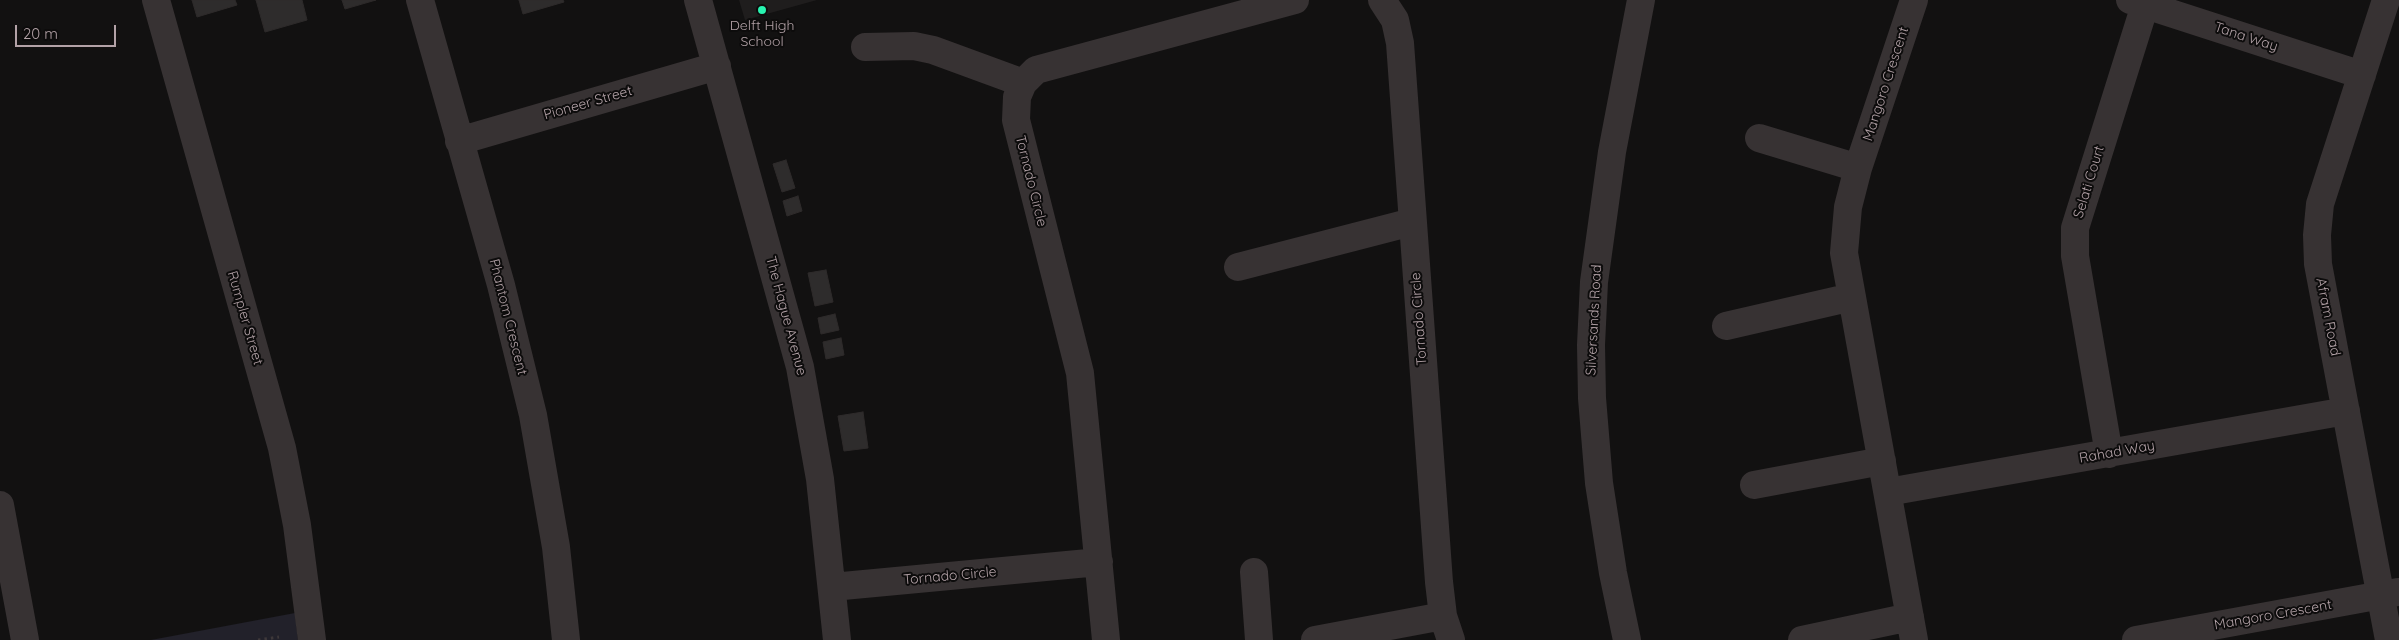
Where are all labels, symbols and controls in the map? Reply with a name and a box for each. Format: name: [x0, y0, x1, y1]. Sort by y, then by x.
marker: Delft High School: [756, 4, 768, 16]
scale bar: [18, 15, 119, 47]
place label: Delft High School: [730, 18, 794, 50]
street label: Tana Way: [2212, 19, 2280, 55]
text: 20 m: [23, 24, 58, 43]
street label: Mangoro Crescent: [1860, 25, 1912, 143]
street label: Pioneer Street: [542, 82, 634, 124]
street label: Tornado Circle: [1012, 134, 1050, 228]
street label: Selati Court: [2070, 144, 2108, 220]
street label: The Hague Avenue: [762, 254, 810, 378]
street label: Phantom Crescent: [485, 257, 531, 377]
street label: Silversands Road: [1583, 264, 1605, 376]
street label: Rumpler Street: [224, 269, 266, 367]
street label: Tornado Circle: [1407, 272, 1431, 366]
street label: Afram Road: [2312, 277, 2344, 357]
street label: Rahad Way: [2078, 437, 2156, 467]
street label: Tornado Circle: [903, 564, 997, 588]
street label: Mangoro Crescent: [2213, 596, 2333, 634]

